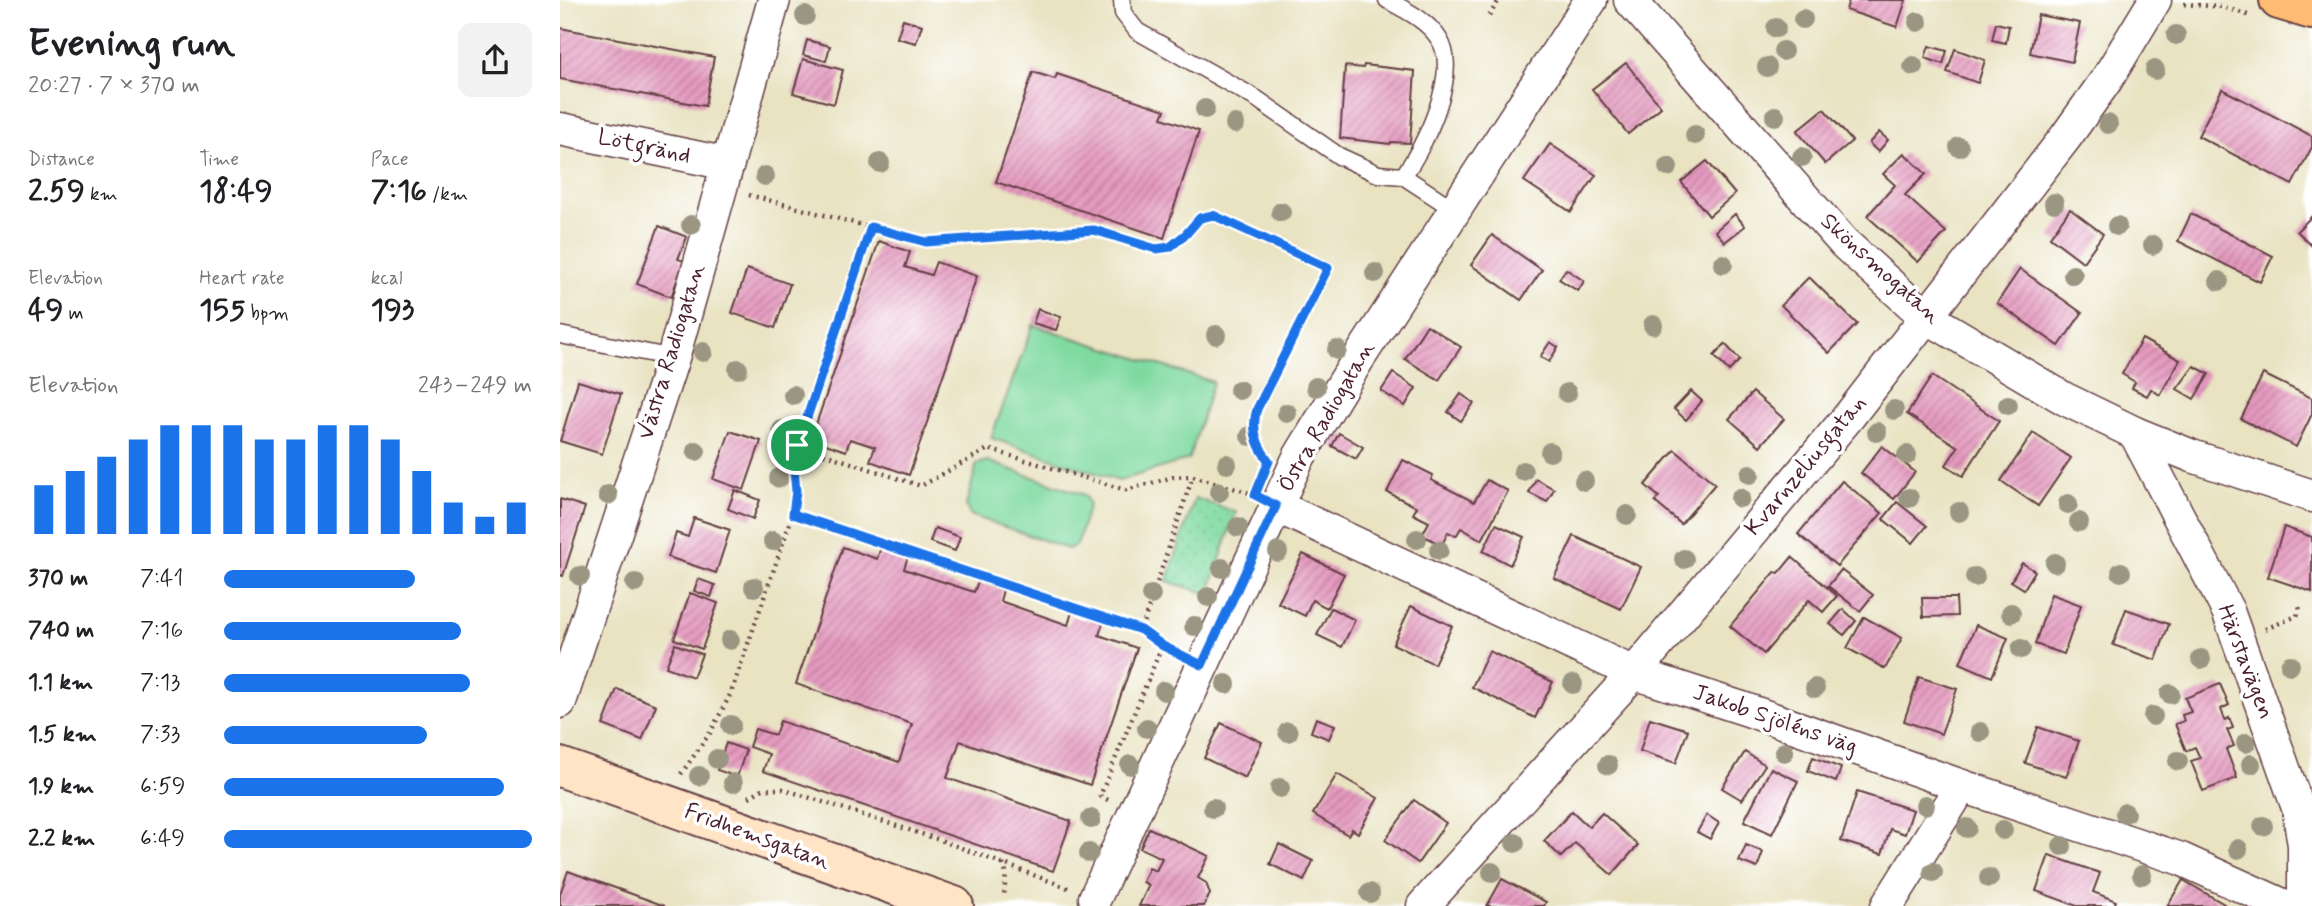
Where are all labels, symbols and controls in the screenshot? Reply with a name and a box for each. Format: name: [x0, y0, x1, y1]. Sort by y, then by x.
text: Evening run: [28, 20, 235, 69]
button: share: [458, 23, 532, 97]
text: 20:27 · 7 × 370 m: [28, 71, 200, 101]
street label: Lötgränd: [594, 123, 693, 173]
text: Distance: [28, 147, 95, 172]
text: Time: [199, 147, 239, 172]
text: Pace: [371, 147, 408, 172]
text: 2.59: [28, 172, 85, 211]
text: 18:49: [199, 172, 273, 211]
text: 7:16: [371, 172, 427, 211]
text: km: [85, 182, 118, 207]
text: /km: [427, 182, 468, 207]
street label: Skönsmogatan: [1813, 207, 1947, 331]
street label: Västra Radiogatan: [631, 261, 713, 443]
text: Elevation: [28, 266, 103, 291]
text: Heart rate: [199, 266, 285, 291]
text: kcal: [371, 266, 403, 291]
text: 49: [28, 291, 63, 330]
text: 155: [199, 291, 245, 330]
text: 193: [371, 291, 414, 330]
text: m: [63, 301, 84, 326]
text: bpm: [245, 301, 289, 326]
street label: Östra Radiogatan: [1272, 336, 1382, 498]
text: Elevation: [28, 371, 119, 401]
text: 243–249 m: [418, 371, 532, 401]
street label: Kvarnzeliusgatan: [1738, 389, 1875, 544]
pin: [767, 415, 827, 475]
icon: arrive: [778, 426, 816, 464]
text: 370 m: [28, 564, 88, 594]
text: 7:41: [140, 564, 183, 594]
street label: Härstavägen: [2209, 600, 2281, 724]
text: 740 m: [28, 616, 94, 646]
text: 7:16: [140, 616, 183, 646]
text: 1.1 km: [28, 668, 93, 698]
text: 7:13: [140, 668, 180, 698]
street label: Jakob Sjöléns väg: [1689, 678, 1861, 762]
text: 1.5 km: [28, 720, 97, 750]
text: 7:33: [140, 720, 180, 750]
text: 1.9 km: [28, 772, 94, 802]
text: 6:59: [140, 772, 185, 802]
street label: Fridhemsgatan: [680, 797, 834, 877]
text: 2.2 km: [28, 824, 95, 854]
text: 6:49: [140, 824, 185, 854]

